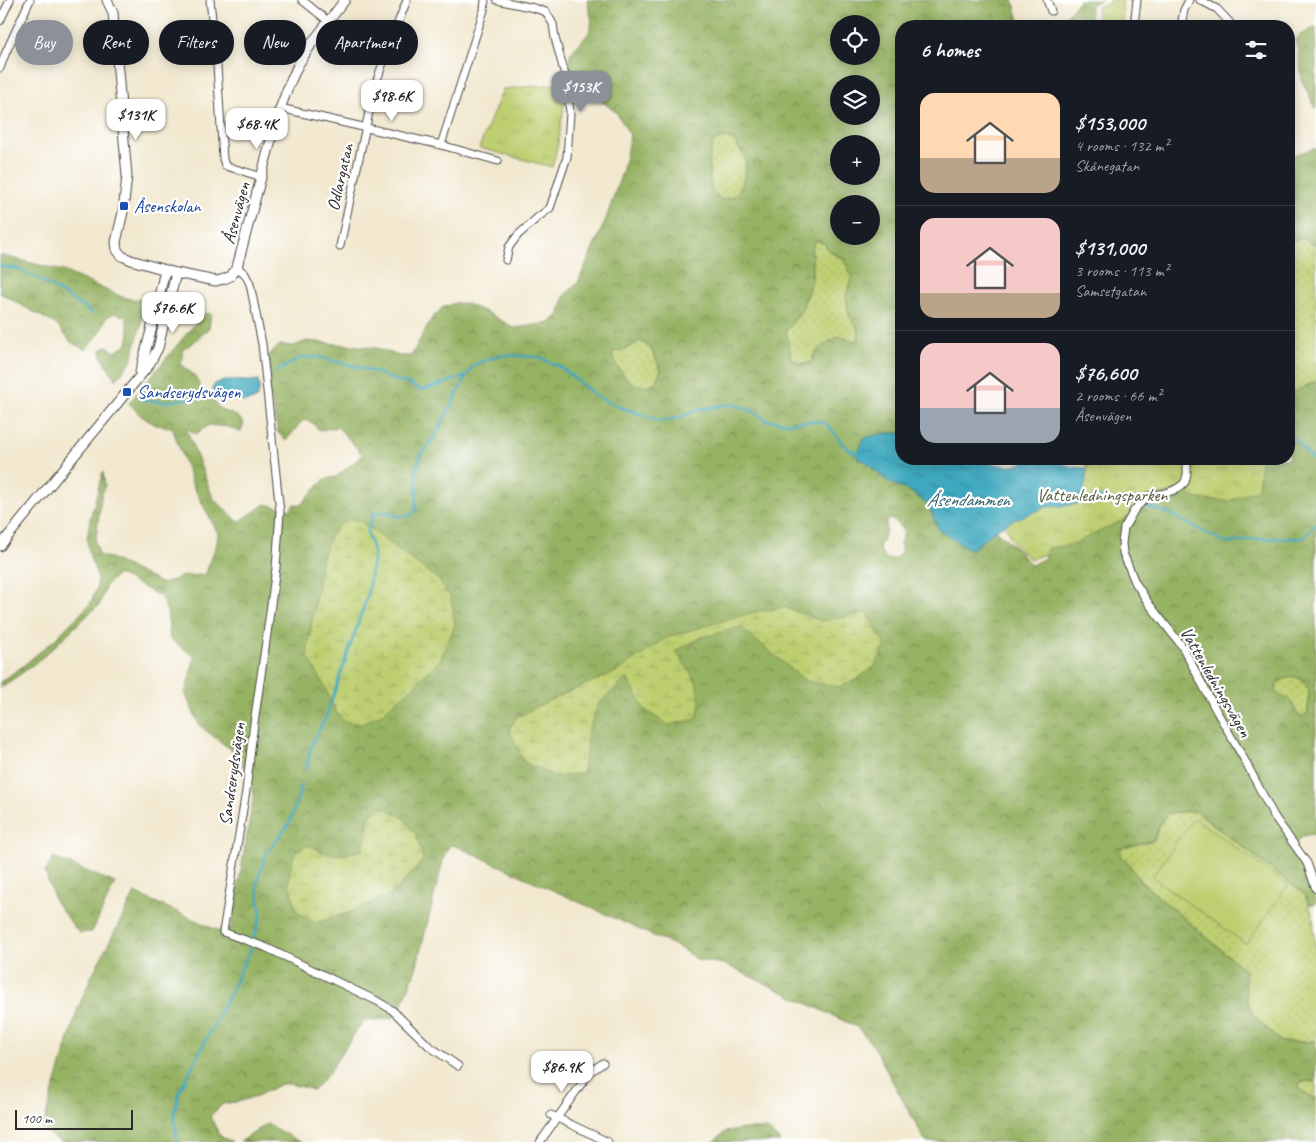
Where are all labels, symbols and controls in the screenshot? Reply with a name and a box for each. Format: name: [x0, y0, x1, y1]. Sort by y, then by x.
map controls: [830, 15, 880, 245]
button: locate: [830, 15, 880, 65]
chip: Buy: [15, 20, 73, 65]
chip: Rent: [83, 20, 149, 65]
chip: Filters: [159, 20, 234, 65]
chip: New: [244, 20, 306, 65]
chip: Apartment: [316, 20, 418, 65]
icon: filters: [1242, 36, 1270, 64]
text: 6 homes: [920, 37, 980, 63]
pin: $153K: [546, 70, 616, 113]
button: layers: [830, 75, 880, 125]
text: $153K: [563, 77, 599, 97]
pin: $98.6K: [351, 80, 433, 122]
text: $98.6K: [372, 86, 412, 106]
pin: $131K: [101, 98, 171, 141]
text: $131K: [118, 105, 154, 125]
pin: $68.4K: [216, 108, 298, 150]
text: $153,000: [1075, 110, 1145, 136]
icon: home: [960, 113, 1020, 173]
text: $68.4K: [237, 114, 277, 134]
button: +: [830, 135, 880, 185]
text: 4 rooms · 132 m²: [1075, 136, 1169, 156]
street label: Odlargatan: [322, 140, 359, 213]
text: Skånegatan: [1075, 156, 1139, 176]
street label: Åsenvägen: [217, 179, 255, 246]
place label: Åsenskolan: [134, 195, 202, 217]
button: −: [830, 195, 880, 245]
marker: Åsenskolan: [118, 200, 130, 212]
text: $131,000: [1075, 235, 1145, 261]
icon: home: [960, 238, 1020, 298]
text: 3 rooms · 113 m²: [1075, 261, 1169, 281]
text: Samsetgatan: [1075, 281, 1146, 301]
pin: $76.6K: [132, 292, 214, 334]
text: $76.6K: [153, 298, 193, 318]
text: $76,600: [1075, 360, 1137, 386]
icon: home: [960, 363, 1020, 423]
place label: Sandserydsvägen: [137, 381, 241, 403]
marker: Sandserydsvägen: [121, 386, 133, 398]
text: 2 rooms · 66 m²: [1075, 386, 1161, 406]
text: Åsenvägen: [1075, 406, 1131, 426]
park label: Vattenledningsparken: [1037, 484, 1168, 506]
water label: Åsendammen: [927, 488, 1012, 512]
street label: Vattenledningsvägen: [1176, 623, 1257, 742]
street label: Sandserydsvägen: [214, 720, 250, 827]
pin: $86.9K: [521, 1050, 603, 1093]
text: $86.9K: [542, 1057, 582, 1077]
scale bar: [15, 1107, 132, 1130]
text: 100 m: [22, 1110, 52, 1127]

